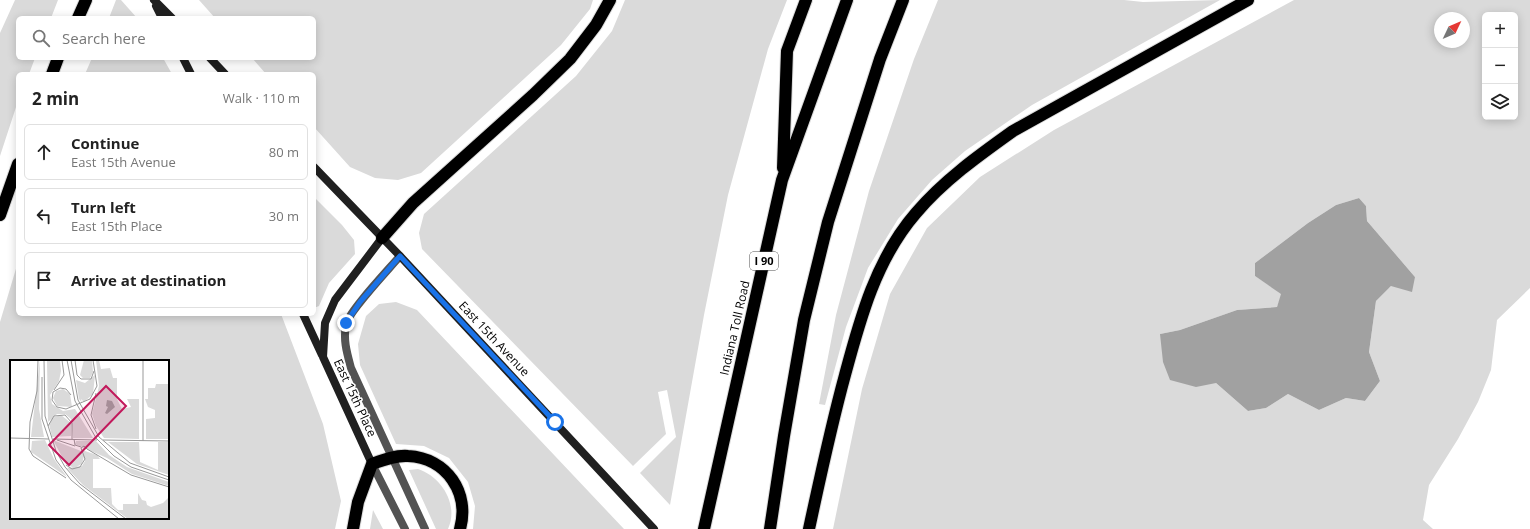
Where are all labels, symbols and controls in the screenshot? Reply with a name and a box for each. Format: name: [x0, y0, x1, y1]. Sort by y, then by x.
north arrow: [1434, 12, 1470, 48]
map controls: [1482, 12, 1518, 120]
button: +: [1482, 12, 1518, 48]
search box: [16, 16, 316, 60]
icon: search: [30, 27, 52, 49]
text: Search here: [62, 28, 146, 48]
button: −: [1482, 48, 1518, 84]
button: layers: [1482, 84, 1518, 120]
text: 2 min: [32, 87, 79, 110]
text: Walk · 110 m: [223, 89, 300, 107]
text: Continue: [71, 133, 139, 153]
icon: ahead: [33, 141, 55, 163]
text: 80 m: [269, 143, 299, 161]
text: East 15th Avenue: [71, 153, 176, 171]
text: Turn left: [71, 197, 136, 217]
icon: left: [33, 205, 55, 227]
text: 30 m: [269, 207, 299, 225]
text: East 15th Place: [71, 217, 162, 235]
road number: I 90: [750, 252, 778, 270]
icon: arrive: [33, 269, 55, 291]
text: Arrive at destination: [71, 270, 226, 290]
street label: Indiana Toll Road: [715, 279, 754, 377]
street label: East 15th Avenue: [455, 297, 534, 380]
route end: [337, 314, 355, 332]
street label: East 15th Place: [330, 356, 381, 440]
inset map: [10, 360, 169, 519]
route start: [546, 413, 564, 431]

